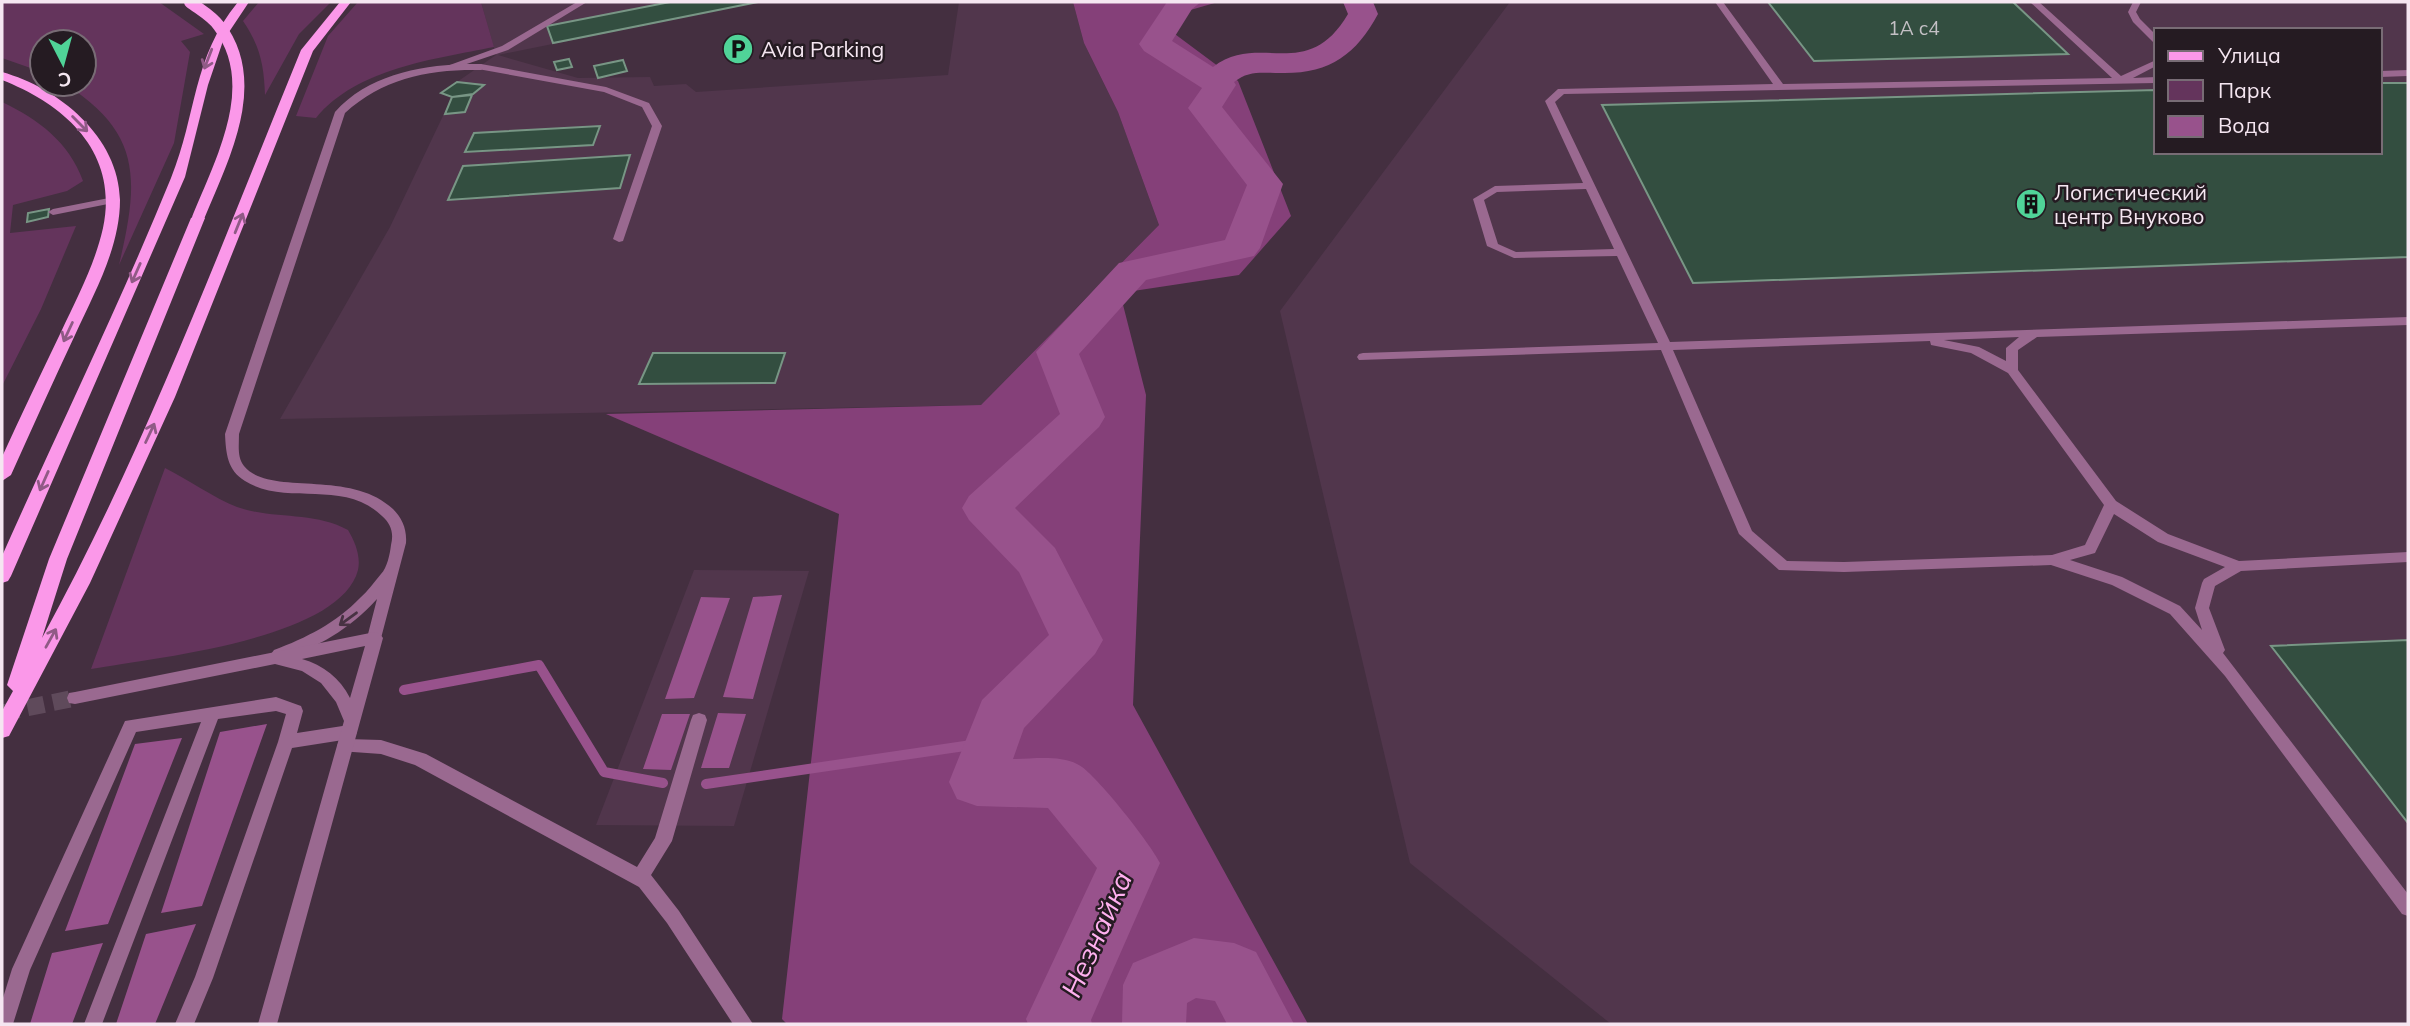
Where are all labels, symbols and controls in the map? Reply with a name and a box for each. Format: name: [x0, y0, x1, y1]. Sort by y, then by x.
house number: 1А с4: [1888, 16, 1940, 40]
north arrow: [28, 28, 98, 98]
legend: [2154, 28, 2382, 154]
parking icon: Avia Parking: [721, 32, 755, 66]
place label: Avia Parking: [761, 36, 884, 62]
text: Улица: [2217, 42, 2281, 68]
one-way arrow: [201, 47, 214, 69]
text: С: [57, 67, 73, 93]
text: Парк: [2218, 77, 2272, 103]
text: Вода: [2218, 112, 2270, 138]
one-way arrow: [71, 115, 88, 132]
place label: Логистический центр Внуково: [2054, 179, 2207, 229]
building icon: Логистический центр Внуково: [2014, 187, 2048, 221]
one-way arrow: [233, 213, 246, 235]
one-way arrow: [128, 262, 141, 283]
one-way arrow: [61, 321, 74, 342]
one-way arrow: [144, 423, 157, 444]
one-way arrow: [37, 470, 50, 491]
one-way arrow: [339, 611, 358, 626]
one-way arrow: [45, 628, 59, 648]
water label: Незнайка: [1053, 866, 1139, 1002]

